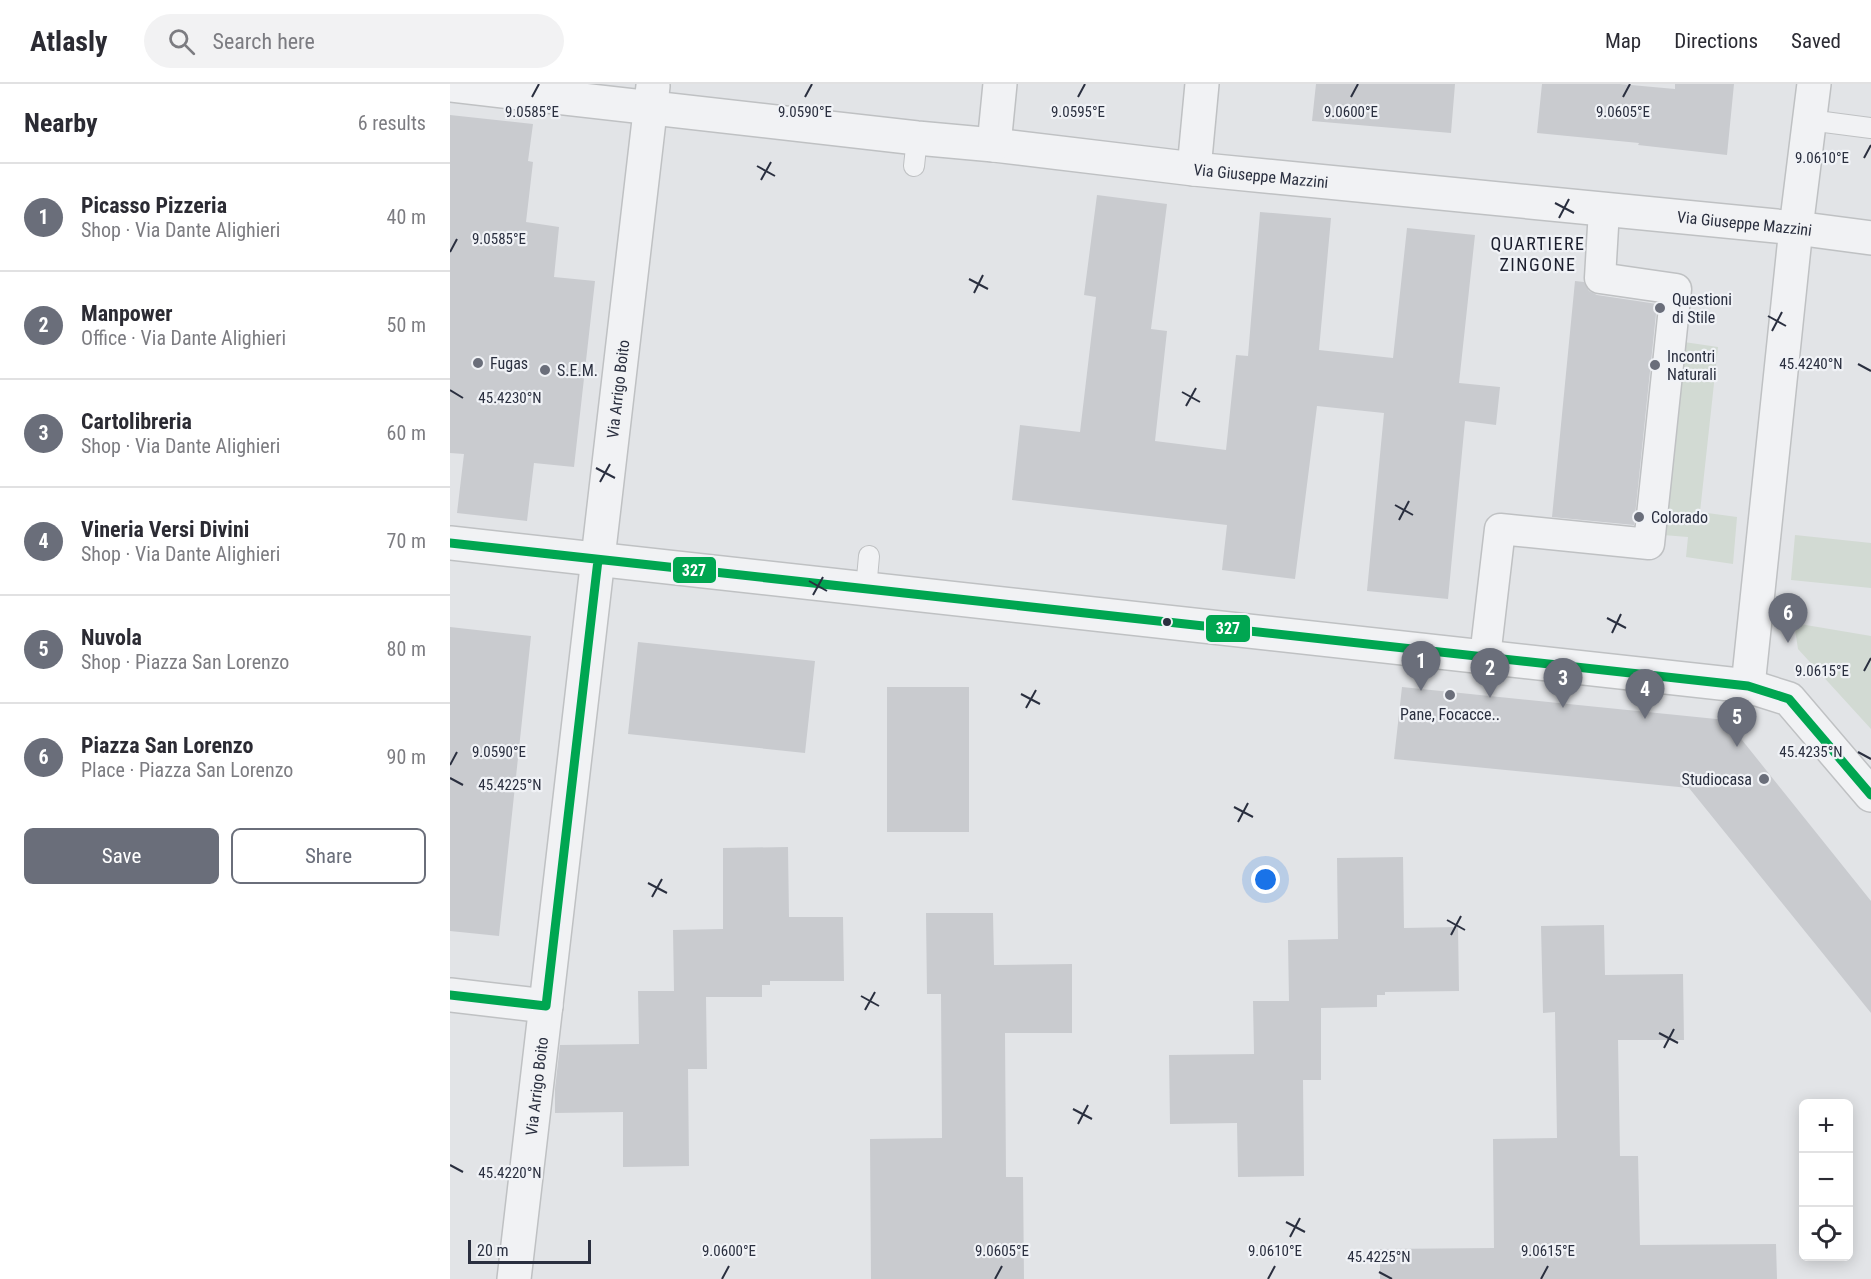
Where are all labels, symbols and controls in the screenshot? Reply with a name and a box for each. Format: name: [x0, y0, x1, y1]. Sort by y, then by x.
search box: [144, 14, 564, 68]
text: Atlasly: [30, 25, 108, 58]
icon: search: [165, 25, 198, 58]
text: Search here: [213, 29, 315, 54]
text: Map: [1605, 29, 1641, 53]
text: Directions: [1674, 29, 1758, 53]
text: Saved: [1791, 29, 1841, 53]
text: 9.0585°E: [505, 103, 559, 121]
text: 9.0590°E: [778, 103, 832, 121]
text: 9.0595°E: [1051, 103, 1105, 121]
text: 9.0600°E: [1324, 103, 1378, 121]
text: 9.0605°E: [1596, 103, 1650, 121]
text: Nearby: [24, 108, 98, 138]
text: 6 results: [358, 111, 426, 135]
text: 9.0610°E: [1795, 149, 1849, 167]
street label: Via Giuseppe Mazzini: [1193, 160, 1329, 192]
text: Picasso Pizzeria: [81, 193, 227, 218]
text: 1: [38, 205, 49, 229]
text: 40 m: [387, 205, 426, 229]
street label: Via Giuseppe Mazzini: [1676, 207, 1813, 240]
text: Shop · Via Dante Alighieri: [81, 218, 280, 242]
text: 9.0585°E: [472, 230, 526, 248]
district label: QUARTIERE ZINGONE: [1491, 233, 1585, 275]
place label: Questioni di Stile: [1672, 290, 1732, 327]
text: Manpower: [81, 301, 172, 326]
marker: Questioni di Stile: [1653, 301, 1667, 315]
text: 2: [38, 313, 49, 337]
text: 50 m: [387, 313, 426, 337]
text: Office · Via Dante Alighieri: [81, 326, 286, 350]
street label: Via Arrigo Boito: [603, 339, 633, 439]
place label: Incontri Naturali: [1667, 347, 1717, 384]
place label: Fugas: [490, 354, 528, 373]
text: 45.4240°N: [1779, 355, 1843, 373]
marker: Fugas: [471, 356, 485, 370]
marker: Incontri Naturali: [1648, 358, 1662, 372]
place label: S.E.M.: [557, 361, 598, 380]
marker: S.E.M.: [538, 363, 552, 377]
text: 45.4230°N: [478, 389, 542, 407]
text: Cartolibreria: [81, 409, 192, 434]
text: 3: [38, 421, 49, 445]
text: 60 m: [387, 421, 426, 445]
text: Shop · Via Dante Alighieri: [81, 434, 280, 458]
place label: Colorado: [1651, 508, 1708, 527]
marker: Colorado: [1632, 510, 1646, 524]
text: Vineria Versi Divini: [81, 517, 249, 542]
text: 4: [38, 529, 49, 553]
text: 70 m: [387, 529, 426, 553]
text: Shop · Via Dante Alighieri: [81, 542, 280, 566]
line badge: 327: [672, 556, 717, 584]
text: 327: [682, 561, 706, 580]
pin: 6: [1768, 594, 1808, 643]
line badge: 327: [1205, 614, 1251, 643]
unlabelled marker: [1161, 616, 1173, 628]
text: 327: [1216, 619, 1240, 638]
text: Nuvola: [81, 625, 142, 650]
text: 5: [38, 637, 49, 661]
text: 80 m: [387, 637, 426, 661]
pin: 1: [1402, 642, 1440, 691]
pin: 2: [1470, 648, 1510, 698]
text: Shop · Piazza San Lorenzo: [81, 650, 289, 674]
pin: 3: [1544, 658, 1582, 708]
text: 9.0615°E: [1795, 662, 1849, 680]
pin: 4: [1626, 670, 1664, 719]
marker: Pane, Focacce..: [1443, 688, 1457, 702]
pin: 5: [1718, 698, 1756, 747]
place label: Pane, Focacce..: [1400, 705, 1500, 724]
text: Piazza San Lorenzo: [81, 733, 254, 758]
text: 9.0590°E: [472, 743, 526, 761]
text: 45.4235°N: [1779, 743, 1843, 761]
text: 6: [38, 745, 49, 769]
text: 90 m: [387, 745, 426, 769]
text: Place · Piazza San Lorenzo: [81, 758, 293, 782]
place label: Studiocasa: [1682, 770, 1752, 789]
marker: Studiocasa: [1757, 772, 1771, 786]
text: 45.4225°N: [478, 776, 542, 794]
button: Save: [24, 828, 219, 884]
button: Share: [231, 828, 426, 884]
your location: [1251, 865, 1280, 894]
street label: Via Arrigo Boito: [522, 1036, 552, 1137]
map controls: [1799, 1099, 1853, 1261]
button: +: [1799, 1099, 1853, 1153]
button: −: [1799, 1153, 1853, 1207]
text: 45.4220°N: [478, 1164, 542, 1182]
button: locate: [1799, 1207, 1853, 1261]
scale bar: [468, 1237, 591, 1264]
text: 20 m: [477, 1241, 509, 1260]
text: 9.0600°E: [702, 1242, 756, 1260]
text: 9.0605°E: [975, 1242, 1029, 1260]
text: 9.0610°E: [1248, 1242, 1302, 1260]
text: 9.0615°E: [1521, 1242, 1575, 1260]
text: 45.4225°N: [1347, 1248, 1411, 1266]

